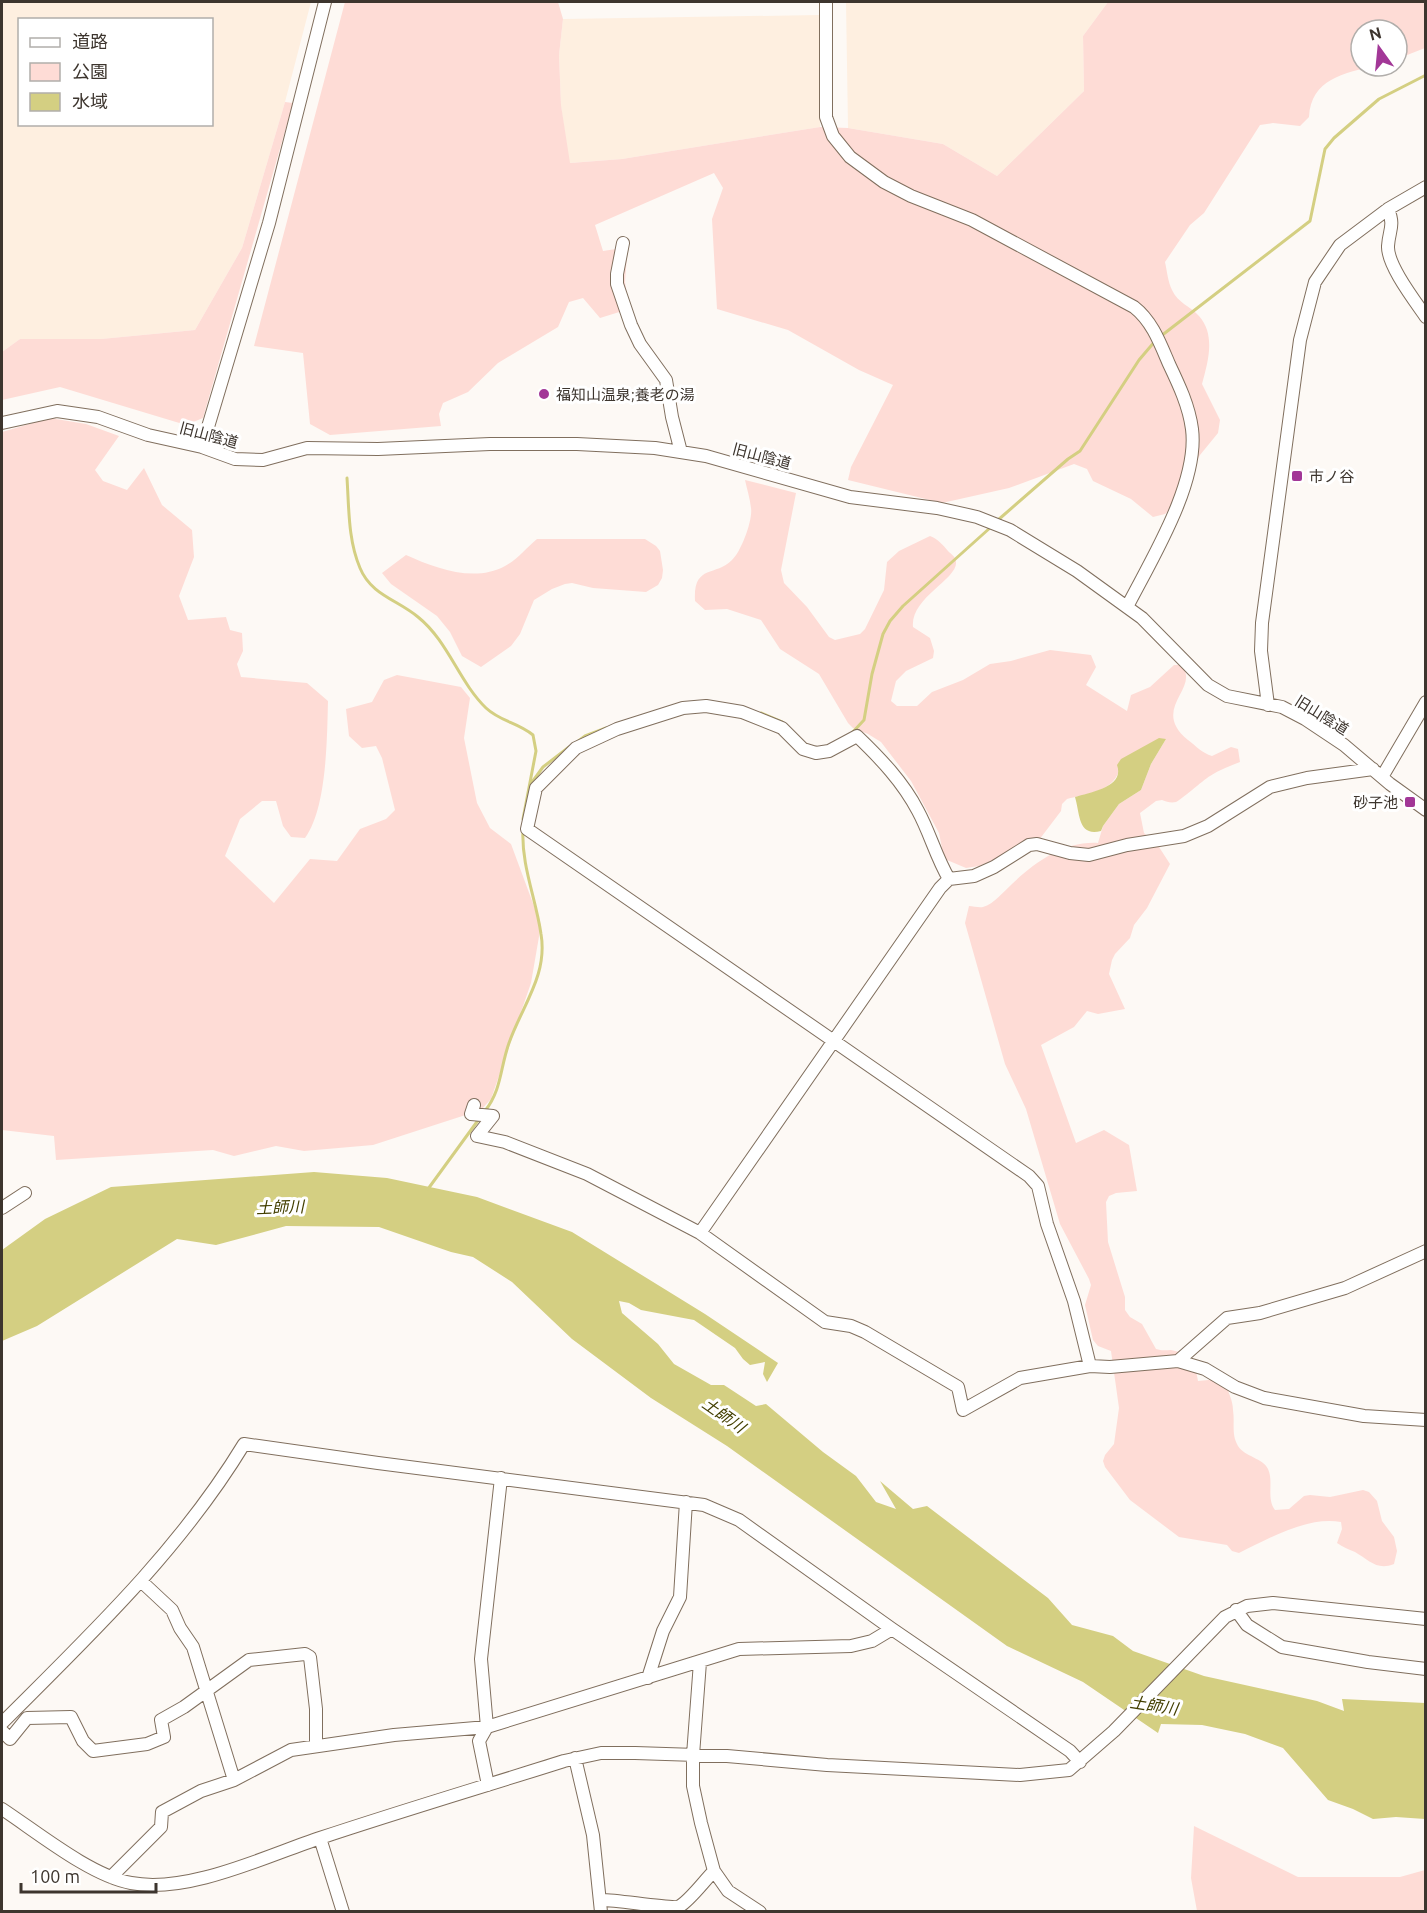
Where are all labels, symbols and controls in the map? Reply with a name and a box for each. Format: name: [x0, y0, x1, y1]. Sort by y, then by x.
legend: [18, 18, 213, 126]
north arrow: [1349, 18, 1409, 78]
text: N: [1367, 23, 1383, 44]
text: 道路: [72, 31, 108, 51]
text: 公園: [72, 61, 108, 81]
text: 水域: [72, 91, 108, 111]
place label: 福知山温泉;養老の湯: [556, 386, 695, 403]
marker: 福知山温泉;養老の湯: [537, 387, 551, 401]
street label: 旧山陰道: [178, 419, 240, 451]
street label: 旧山陰道: [731, 440, 793, 472]
place label: 市ノ谷: [1309, 468, 1354, 485]
marker: 市ノ谷: [1290, 469, 1304, 483]
street label: 旧山陰道: [1292, 692, 1352, 738]
place label: 砂子池: [1353, 794, 1398, 811]
marker: 砂子池: [1403, 795, 1417, 809]
water label: 土師川: [256, 1197, 306, 1217]
water label: 土師川: [699, 1394, 750, 1437]
water label: 土師川: [1129, 1692, 1181, 1718]
scale bar: [21, 1856, 156, 1894]
text: 100 m: [30, 1866, 80, 1886]

